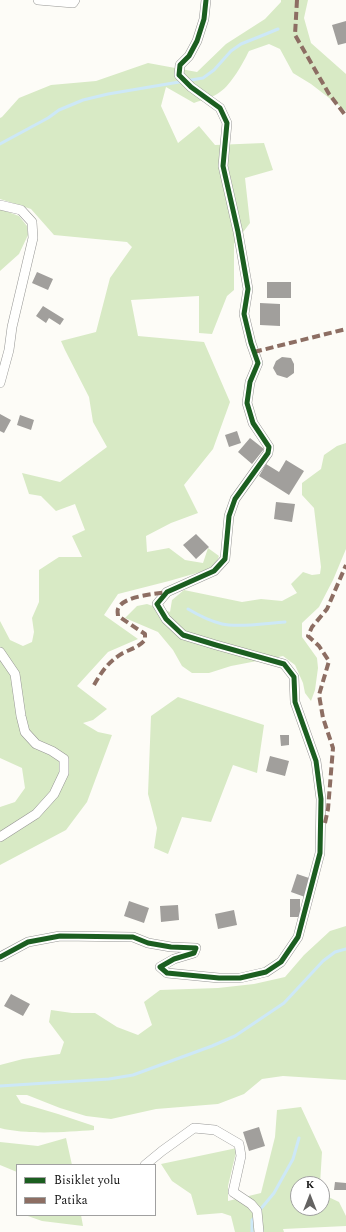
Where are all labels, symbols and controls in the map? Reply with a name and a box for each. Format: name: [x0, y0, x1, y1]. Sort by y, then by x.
legend: [16, 1164, 156, 1216]
text: Bisiklet yolu: [54, 1171, 120, 1190]
north arrow: [290, 1176, 330, 1216]
text: K: [306, 1176, 314, 1193]
text: Patika: [54, 1191, 88, 1210]

